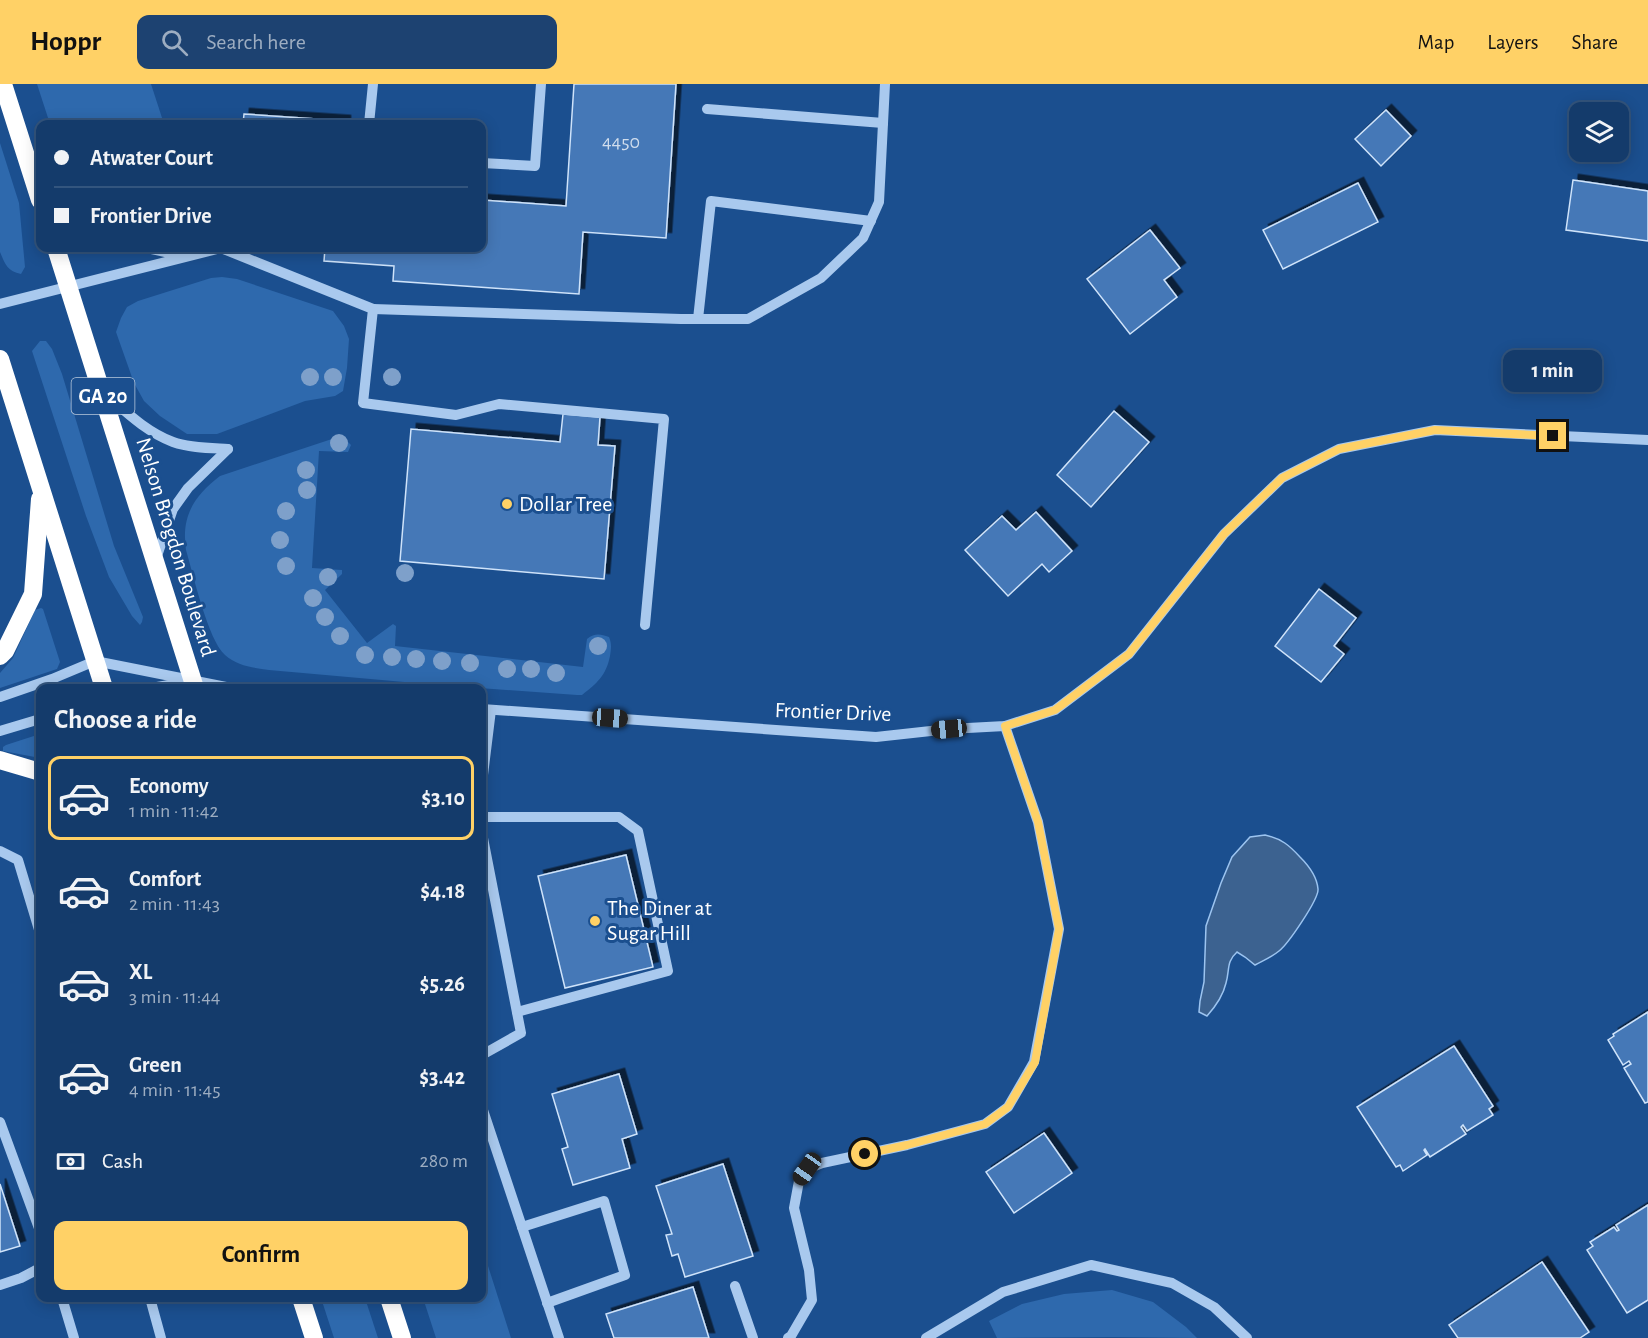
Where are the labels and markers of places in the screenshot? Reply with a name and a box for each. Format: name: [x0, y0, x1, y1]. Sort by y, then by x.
place label: Dollar Tree: [519, 493, 612, 515]
marker: Dollar Tree: [500, 497, 514, 511]
place label: The Diner at Sugar Hill: [607, 897, 712, 944]
marker: The Diner at Sugar Hill: [588, 914, 602, 928]

